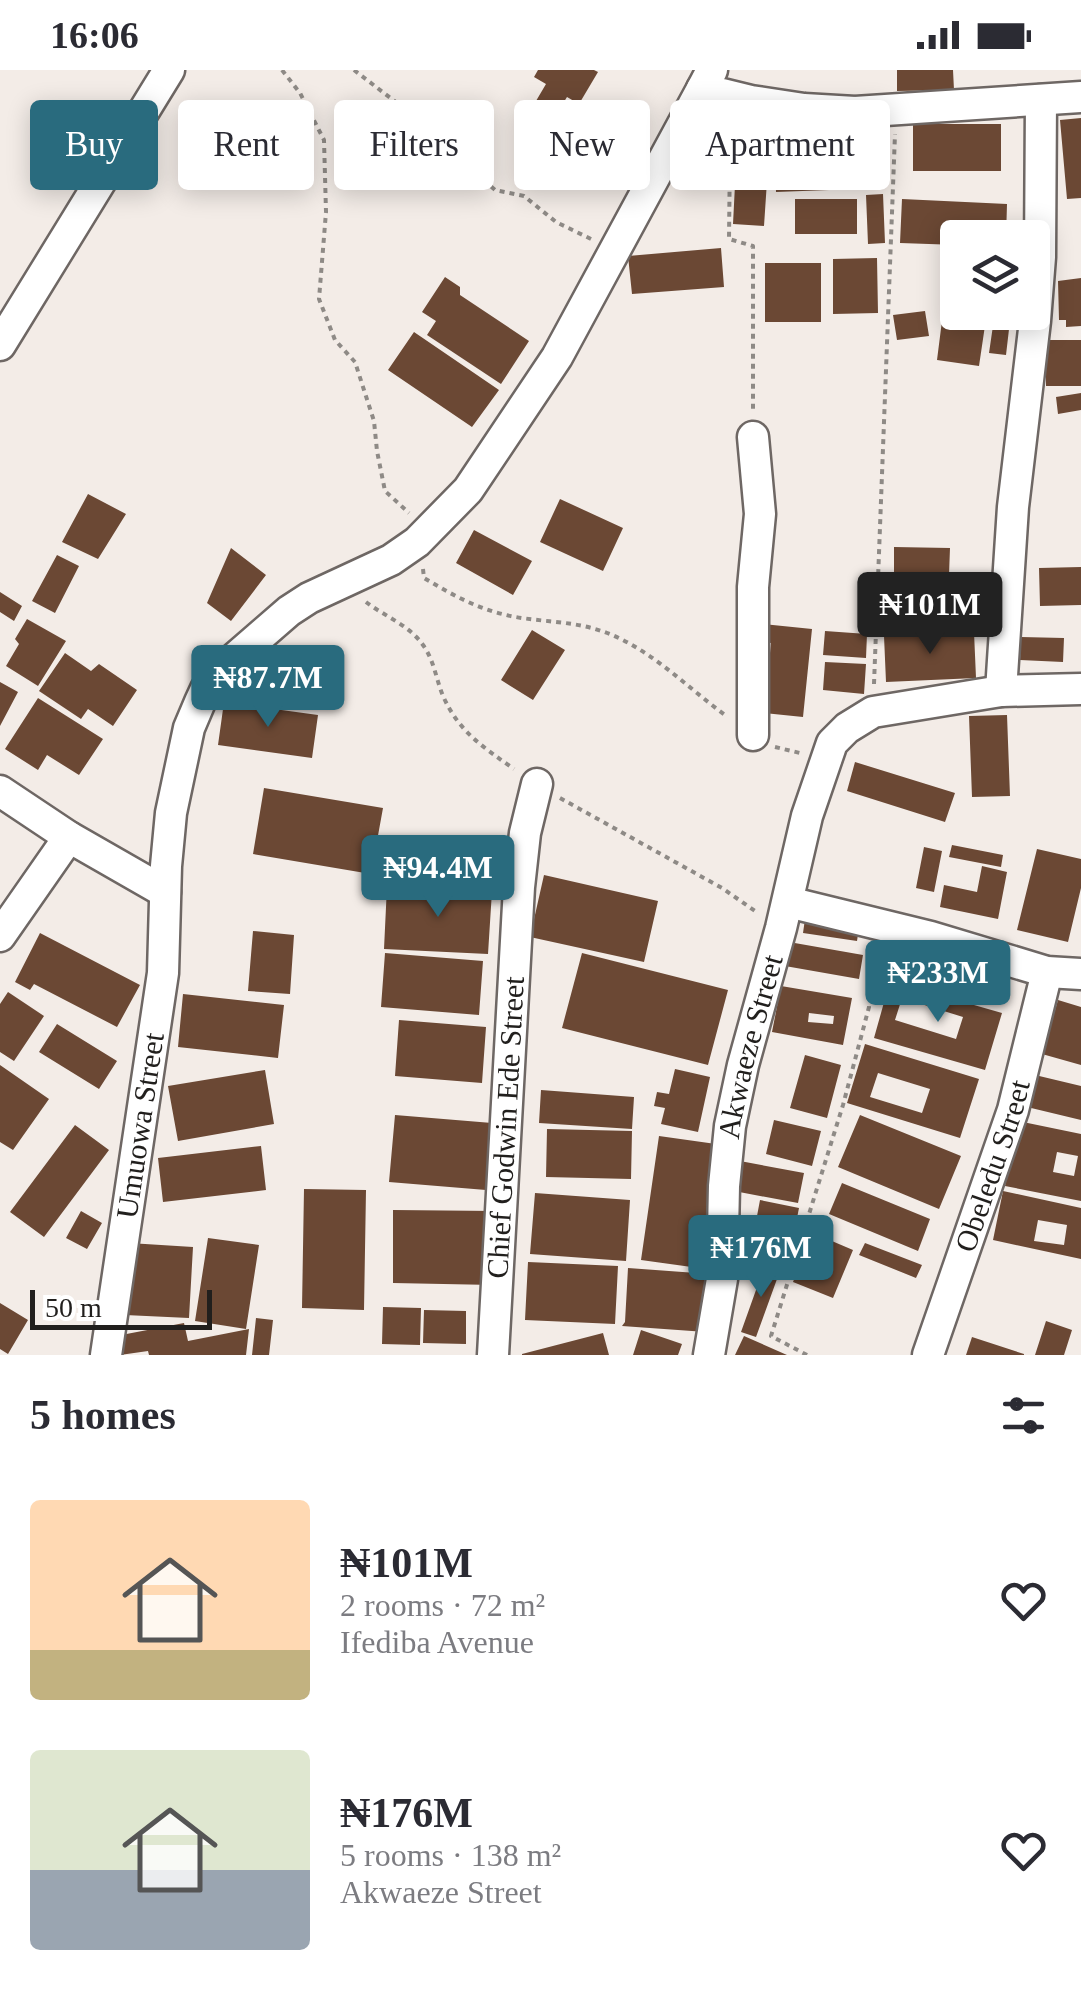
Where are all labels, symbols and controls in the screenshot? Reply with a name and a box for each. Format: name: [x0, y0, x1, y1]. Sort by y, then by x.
text: 16:06: [50, 14, 139, 56]
chip: Buy: [30, 100, 158, 190]
chip: Rent: [178, 100, 314, 190]
chip: Filters: [334, 100, 494, 190]
chip: New: [514, 100, 650, 190]
chip: Apartment: [670, 100, 890, 190]
map controls: [940, 220, 1050, 330]
button: layers: [940, 220, 1050, 330]
pin: ₦101M: [860, 572, 1000, 657]
text: ₦101M: [879, 586, 981, 622]
pin: ₦87.7M: [187, 645, 349, 730]
text: ₦87.7M: [213, 659, 323, 695]
pin: ₦94.4M: [357, 835, 519, 920]
text: ₦94.4M: [383, 849, 493, 885]
pin: ₦233M: [868, 940, 1008, 1025]
street label: Akwaeze Street: [712, 950, 789, 1141]
text: ₦233M: [887, 954, 989, 990]
street label: Chief Godwin Ede Street: [480, 975, 530, 1279]
street label: Umuowa Street: [110, 1030, 170, 1221]
street label: Obeledu Street: [948, 1076, 1036, 1256]
pin: ₦176M: [691, 1215, 831, 1300]
text: ₦176M: [710, 1229, 812, 1265]
scale bar: [30, 1285, 212, 1330]
text: 50 m: [45, 1292, 102, 1323]
icon: filters: [996, 1388, 1051, 1443]
text: 5 homes: [30, 1392, 176, 1438]
icon: home: [110, 1540, 230, 1660]
text: ₦101M: [340, 1540, 473, 1586]
icon: heart: [996, 1573, 1051, 1628]
text: 2 rooms · 72 m²: [340, 1587, 545, 1623]
text: Ifediba Avenue: [340, 1624, 534, 1660]
icon: home: [110, 1790, 230, 1910]
text: ₦176M: [340, 1790, 473, 1836]
icon: heart: [996, 1823, 1051, 1878]
text: 5 rooms · 138 m²: [340, 1837, 561, 1873]
text: Akwaeze Street: [340, 1874, 542, 1910]

